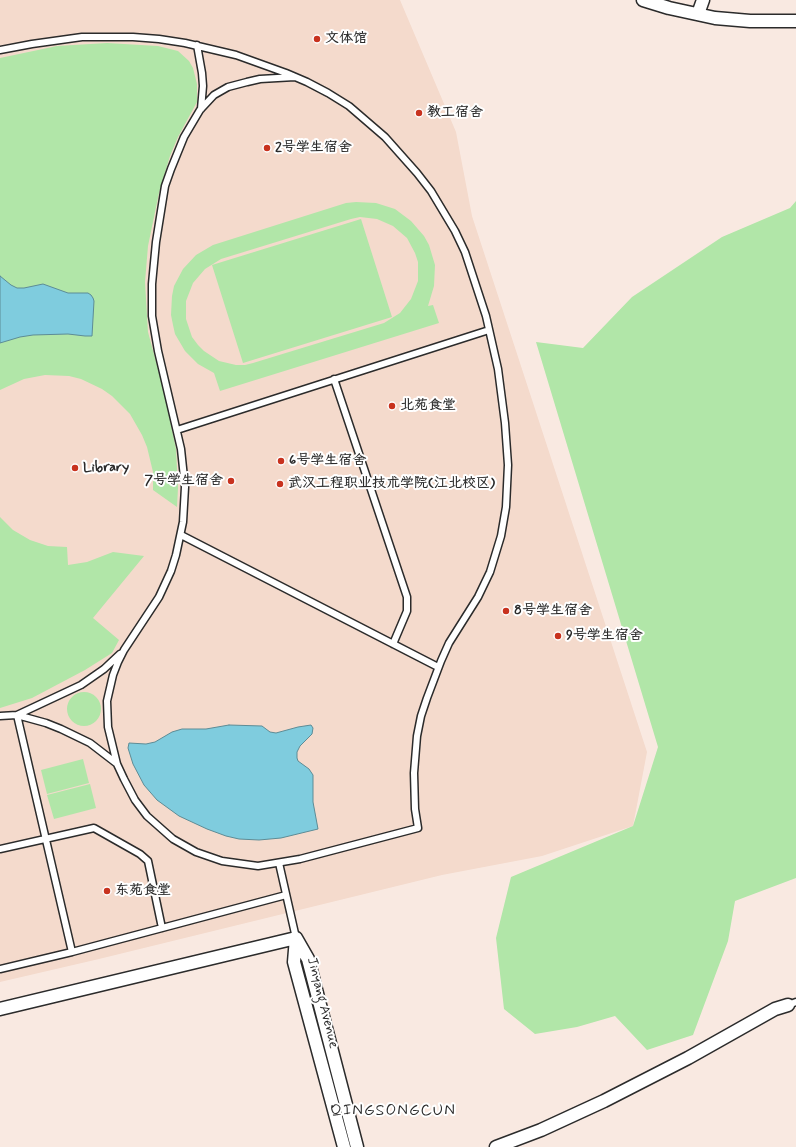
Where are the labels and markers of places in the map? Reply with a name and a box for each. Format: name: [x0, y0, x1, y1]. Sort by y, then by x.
place label: 文体馆: [325, 31, 367, 47]
marker: 文体馆: [312, 34, 322, 44]
place label: 教工宿舍: [427, 105, 483, 121]
marker: 教工宿舍: [414, 108, 424, 118]
place label: 2号学生宿舍: [275, 140, 352, 156]
marker: 2号学生宿舍: [262, 143, 272, 153]
place label: 北苑食堂: [400, 398, 456, 414]
marker: 北苑食堂: [387, 401, 397, 411]
place label: 6号学生宿舍: [289, 453, 366, 469]
marker: 6号学生宿舍: [276, 456, 286, 466]
place label: Library: [83, 460, 129, 476]
marker: Library: [70, 463, 80, 473]
place label: 7号学生宿舍: [145, 473, 223, 489]
marker: 7号学生宿舍: [226, 476, 236, 486]
place label: 武汉工程职业技术学院(江北校区): [288, 476, 495, 492]
marker: 武汉工程职业技术学院(江北校区): [275, 479, 285, 489]
place label: 8号学生宿舍: [514, 603, 592, 619]
marker: 8号学生宿舍: [501, 606, 511, 616]
place label: 9号学生宿舍: [566, 628, 643, 644]
marker: 9号学生宿舍: [553, 631, 563, 641]
place label: 东苑食堂: [115, 883, 171, 899]
marker: 东苑食堂: [102, 886, 112, 896]

